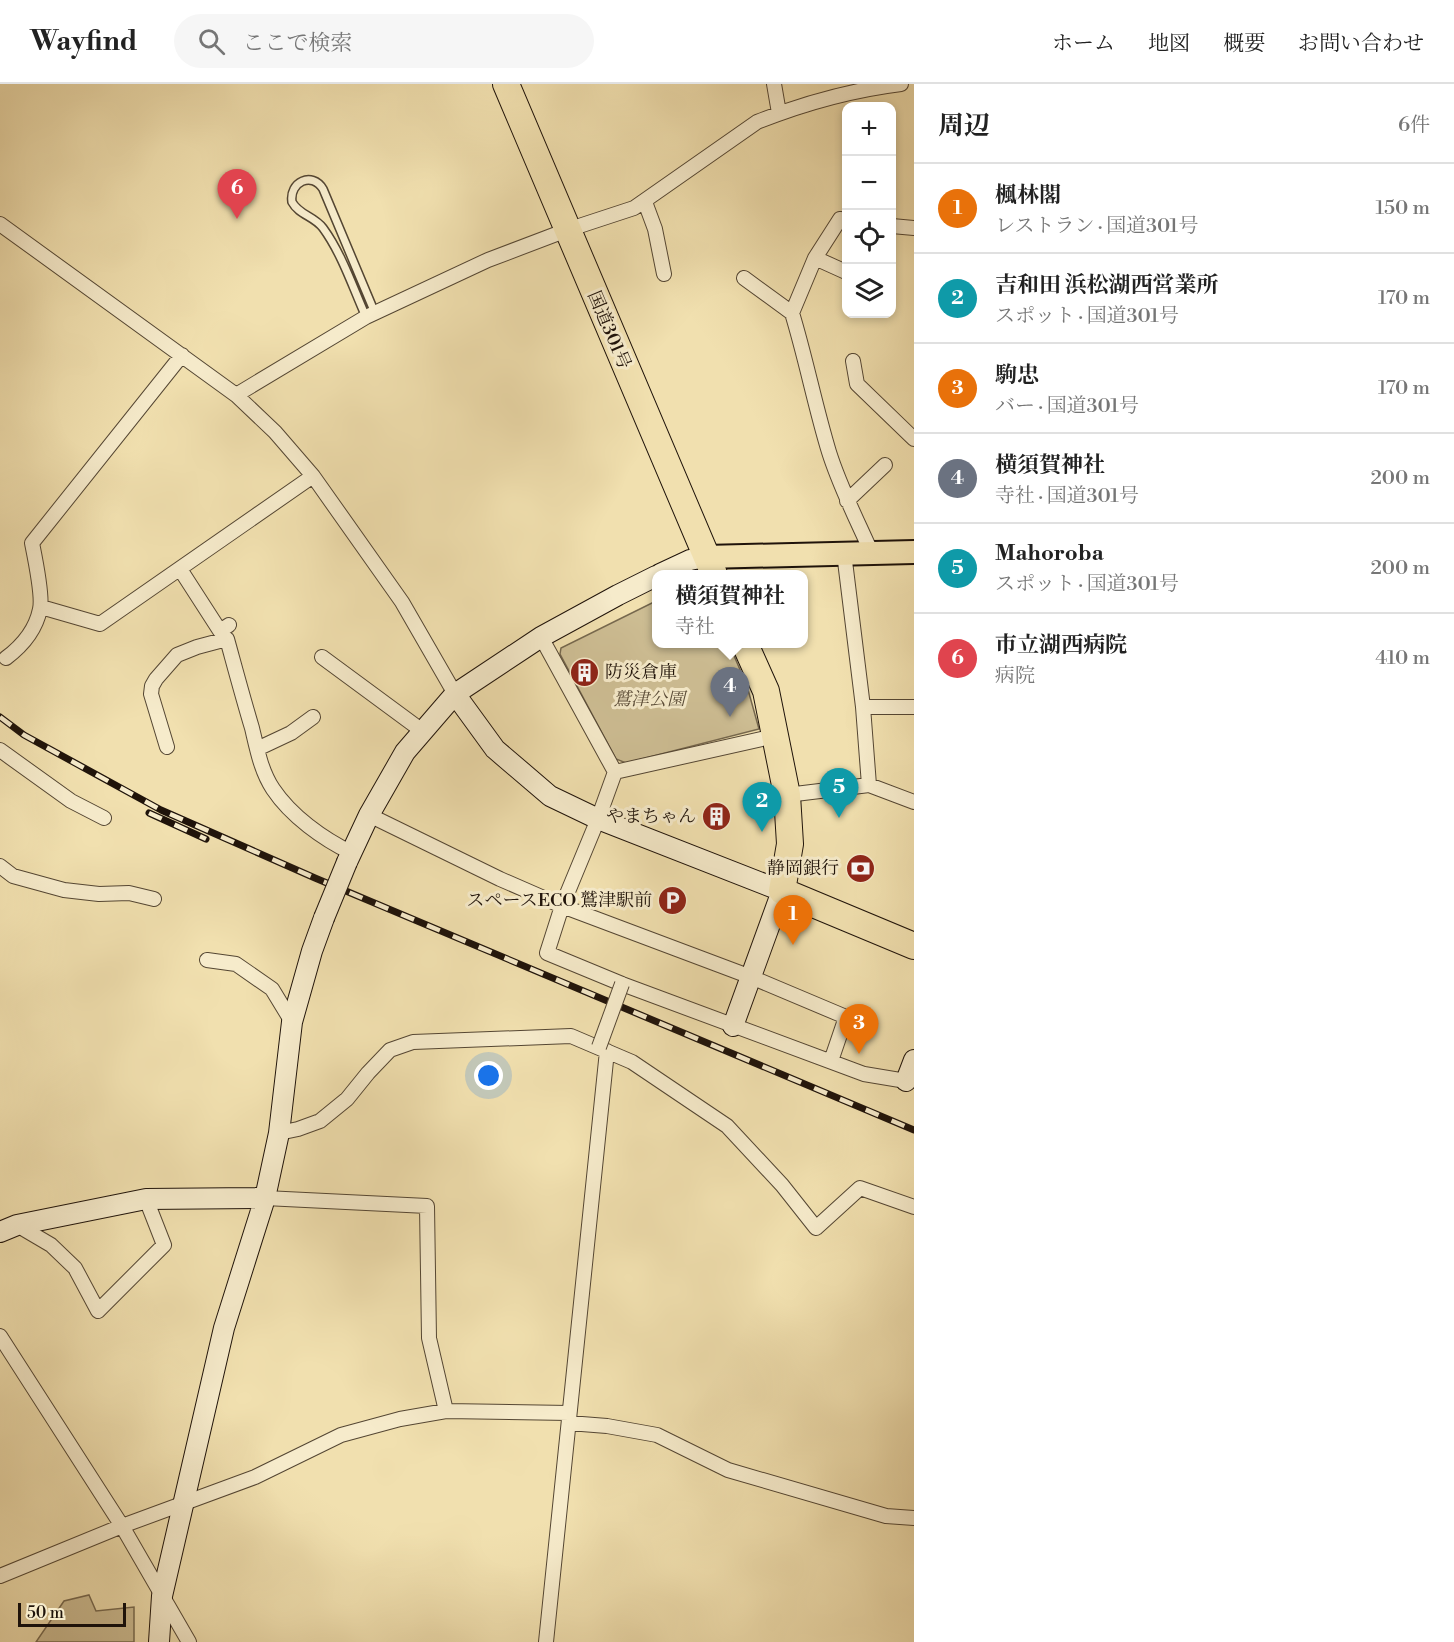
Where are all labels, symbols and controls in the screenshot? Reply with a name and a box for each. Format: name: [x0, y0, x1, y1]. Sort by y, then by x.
search box: [174, 14, 594, 68]
text: Wayfind: [30, 24, 138, 59]
icon: search: [195, 25, 228, 58]
text: ここで検索: [243, 30, 353, 57]
text: ホーム: [1052, 31, 1115, 57]
text: 地図: [1148, 31, 1190, 57]
text: 概要: [1223, 31, 1265, 57]
text: お問い合わせ: [1298, 31, 1424, 57]
map controls: [842, 102, 896, 318]
button: +: [842, 102, 896, 156]
text: 周辺: [938, 110, 990, 142]
text: 6件: [1398, 113, 1430, 138]
button: −: [842, 156, 896, 210]
pin: 6: [218, 170, 256, 219]
text: 楓林閣: [995, 182, 1061, 209]
text: 1: [953, 196, 962, 221]
text: 150 m: [1375, 196, 1430, 221]
button: locate: [842, 210, 896, 264]
text: レストラン · 国道301号: [995, 214, 1198, 239]
button: layers: [842, 264, 896, 318]
text: 吉和田 浜松湖西営業所: [995, 272, 1219, 299]
text: 2: [951, 286, 964, 311]
text: 170 m: [1378, 286, 1430, 311]
street label: 国道301号: [582, 287, 636, 373]
text: スポット · 国道301号: [995, 304, 1179, 329]
text: 駒忠: [995, 362, 1039, 389]
text: 3: [951, 376, 964, 401]
text: 170 m: [1378, 376, 1430, 401]
text: バー · 国道301号: [995, 394, 1139, 419]
text: 横須賀神社: [995, 452, 1105, 479]
text: 4: [951, 466, 964, 491]
text: 200 m: [1370, 466, 1430, 491]
text: 寺社 · 国道301号: [995, 484, 1139, 509]
text: Mahoroba: [995, 540, 1104, 567]
text: 5: [951, 556, 964, 581]
text: 200 m: [1370, 556, 1430, 581]
popup: [652, 570, 808, 648]
text: スポット · 国道301号: [995, 572, 1179, 597]
text: 横須賀神社: [675, 583, 785, 610]
text: 寺社: [675, 615, 715, 640]
text: 市立湖西病院: [995, 632, 1127, 659]
text: 6: [951, 646, 964, 671]
text: 410 m: [1375, 646, 1430, 671]
building icon: 防災倉庫: [568, 656, 600, 688]
place label: 防災倉庫: [605, 661, 677, 684]
text: 病院: [995, 664, 1035, 689]
pin: 4: [710, 668, 750, 717]
park label: 鷲津公園: [613, 688, 688, 711]
pin: 5: [820, 768, 858, 818]
pin: 2: [742, 782, 782, 832]
building icon: やまちゃん: [701, 800, 733, 832]
place label: やまちゃん: [606, 805, 696, 828]
bank icon: 静岡銀行: [844, 852, 876, 884]
place label: 静岡銀行: [767, 857, 839, 880]
parking icon: スペースECO 鷲津駅前: [657, 884, 689, 916]
place label: スペースECO 鷲津駅前: [467, 889, 652, 912]
pin: 1: [774, 896, 812, 945]
pin: 3: [840, 1004, 878, 1054]
your location: [474, 1061, 503, 1090]
scale bar: [18, 1600, 126, 1628]
text: 50 m: [27, 1603, 64, 1623]

